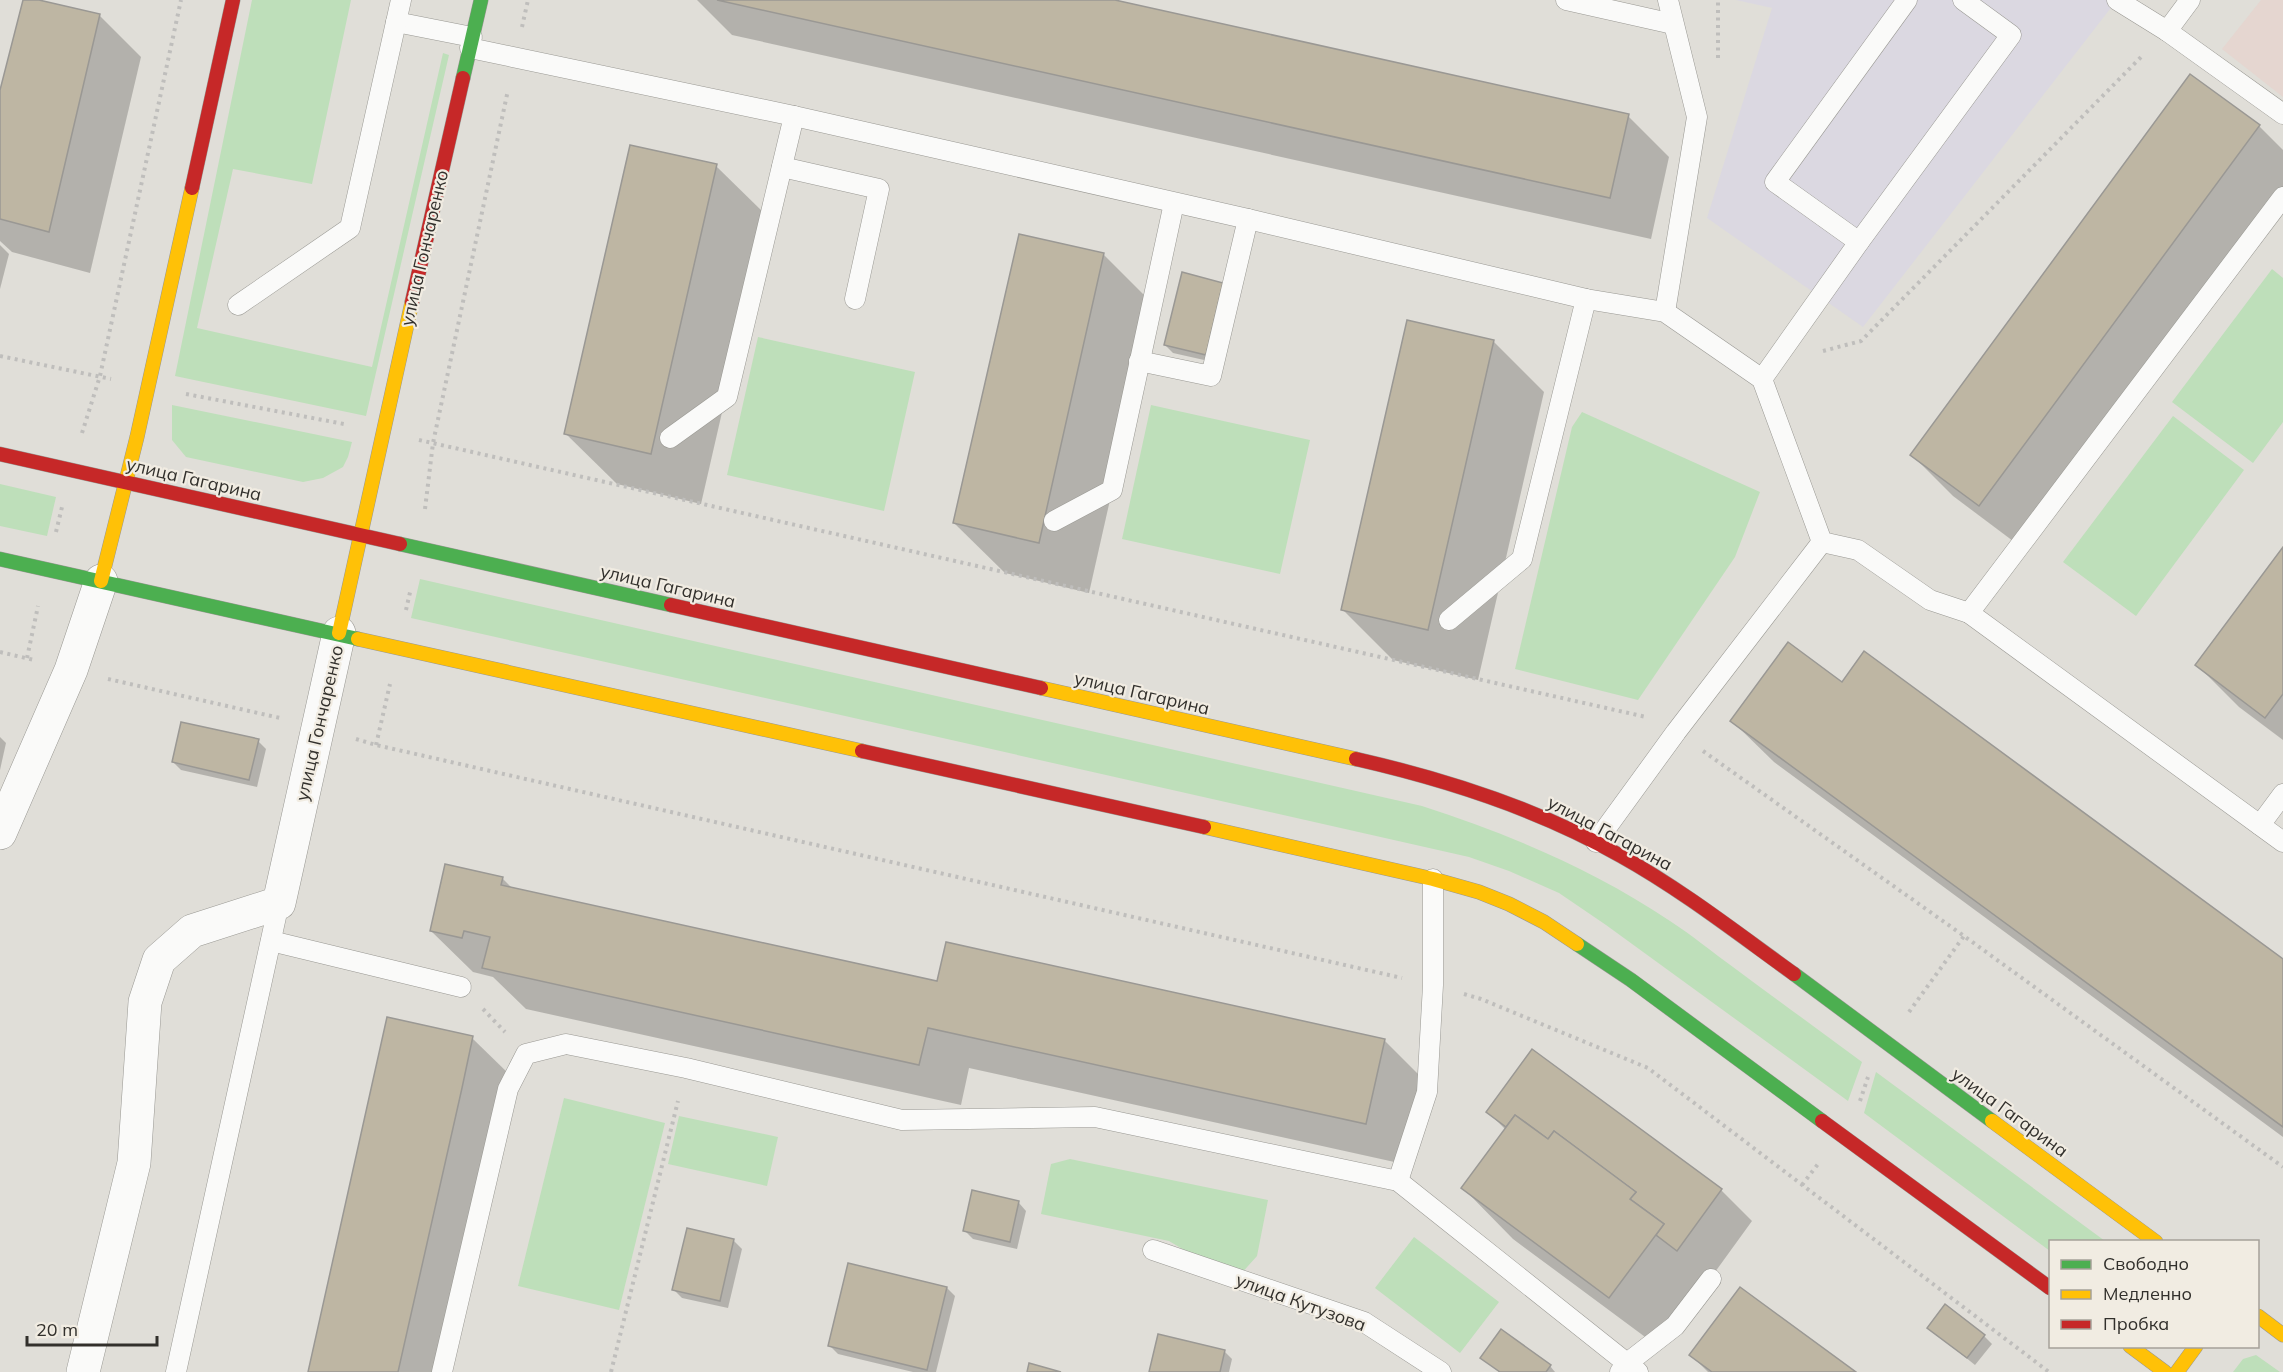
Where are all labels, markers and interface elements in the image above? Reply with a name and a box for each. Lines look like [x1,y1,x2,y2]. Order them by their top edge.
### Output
street label: улица Гончаренко [395,168,453,328]
street label: улица Гагарина [124,452,264,506]
street label: улица Гагарина [598,559,738,613]
street label: улица Гончаренко [290,643,348,803]
street label: улица Гагарина [1072,666,1212,720]
street label: улица Гагарина [1544,790,1676,876]
street label: улица Гагарина [1947,1062,2073,1162]
legend [2049,1240,2259,1348]
text: Свободно [2103,1252,2189,1275]
street label: улица Кутузова [1233,1268,1369,1336]
text: Медленно [2103,1282,2192,1305]
scale bar [27,1309,158,1347]
text: Пробка [2103,1312,2169,1335]
text: 20 m [36,1318,78,1341]

